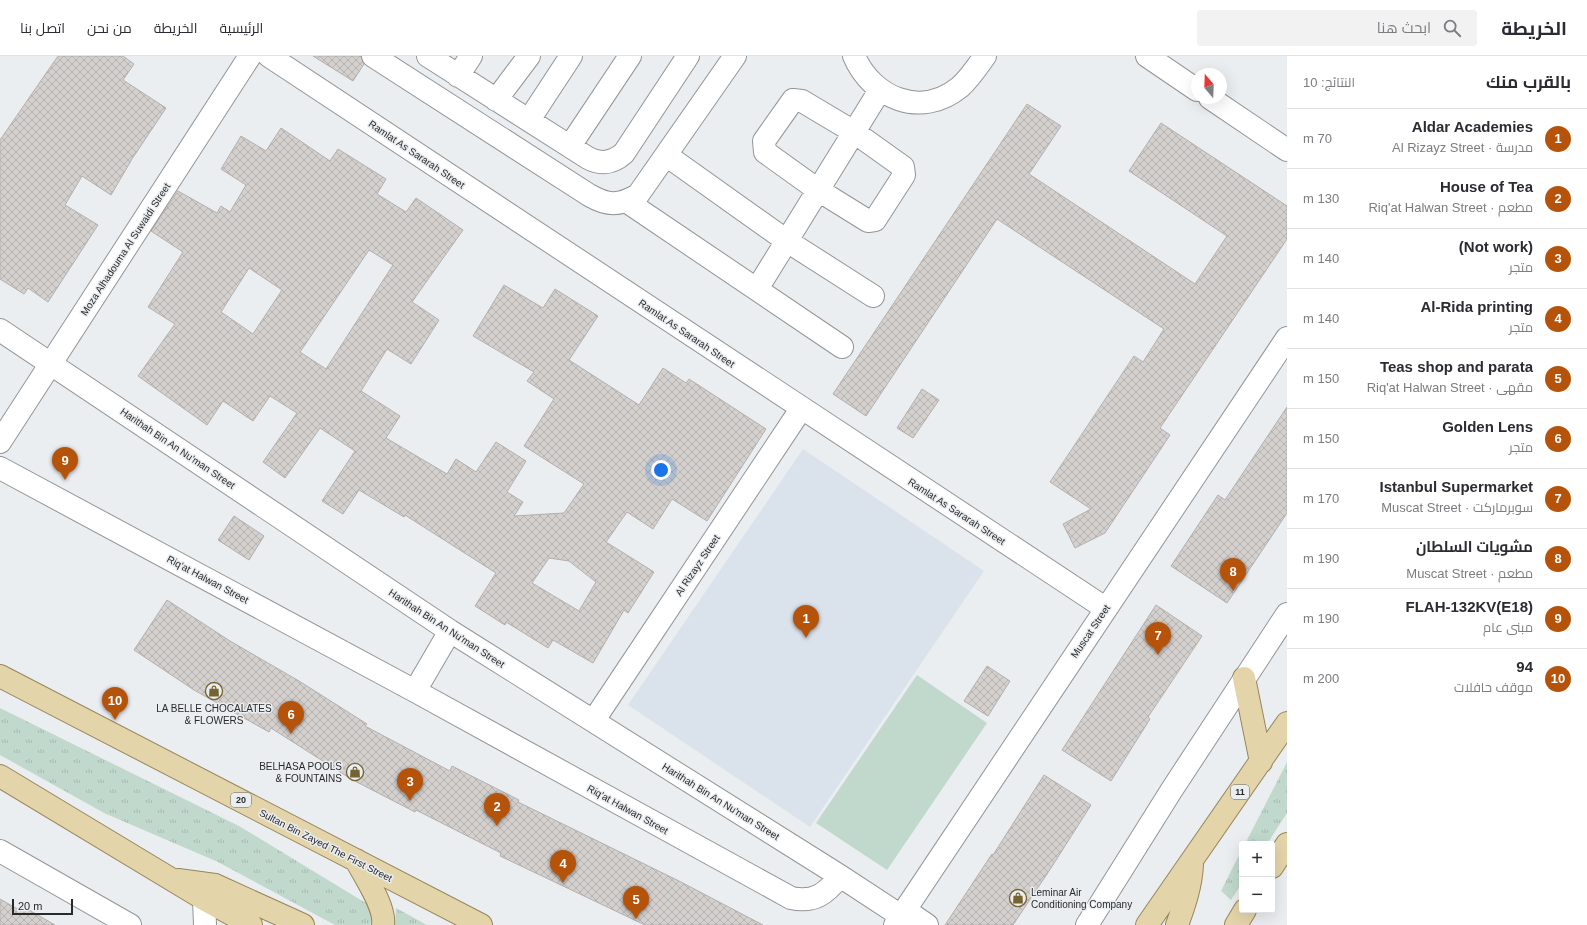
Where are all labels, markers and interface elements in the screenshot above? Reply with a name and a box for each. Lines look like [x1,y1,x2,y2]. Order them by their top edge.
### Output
search box [1197,10,1477,46]
icon: search [1441,17,1463,39]
text: الخريطة [1501,18,1567,39]
text: ابحث هنا [1377,19,1431,36]
text: اتصل بنا [20,20,65,36]
text: من نحن [87,20,132,36]
text: الخريطة [154,20,197,36]
text: الرئيسية [219,20,263,36]
north arrow [1191,68,1227,104]
text: بالقرب منك [1486,73,1571,92]
text: النتائج: 10 [1303,75,1355,90]
street label: Ramlat As Sararah Street [367,118,467,191]
text: Aldar Academies [1412,118,1533,135]
text: 70 m [1303,131,1332,146]
text: 1 [1554,131,1562,146]
text: مدرسة · Al Rizayz Street [1392,140,1533,155]
text: House of Tea [1440,178,1533,195]
street label: Moza Alhadouma Al Suwaidi Street [78,181,173,318]
text: 130 m [1303,191,1339,206]
text: 2 [1554,191,1562,206]
text: مطعم · Riq'at Halwan Street [1368,200,1533,215]
text: (Not work) [1459,238,1533,255]
text: 140 m [1303,251,1339,266]
text: 3 [1554,251,1562,266]
text: متجر [1509,260,1533,275]
street label: Ramlat As Sararah Street [637,297,737,370]
text: Al-Rida printing [1421,298,1533,315]
text: 140 m [1303,311,1339,326]
text: 4 [1554,311,1562,326]
text: متجر [1509,320,1533,335]
text: Teas shop and parata [1380,358,1533,375]
text: 150 m [1303,371,1339,386]
text: 5 [1554,371,1562,386]
text: مقهى · Riq'at Halwan Street [1367,380,1533,395]
street label: Harithah Bin An Nu'man Street [118,406,237,491]
text: Golden Lens [1442,418,1533,435]
text: 150 m [1303,431,1339,446]
text: 6 [1554,431,1562,446]
text: متجر [1509,440,1533,455]
pin: 9 [52,447,78,480]
your location [651,460,671,480]
street label: Ramlat As Sararah Street [906,476,1007,547]
text: Istanbul Supermarket [1380,478,1533,495]
text: 170 m [1303,491,1339,506]
text: 7 [1554,491,1562,506]
text: سوبرماركت · Muscat Street [1381,500,1533,515]
street label: Al Rizayz Street [673,533,722,598]
text: مشويات السلطان [1416,538,1533,555]
text: 190 m [1303,551,1339,566]
text: 8 [1554,551,1562,566]
street label: Riq'at Halwan Street [165,553,251,606]
pin: 8 [1220,558,1246,591]
text: مطعم · Muscat Street [1406,566,1533,581]
street label: Harithah Bin An Nu'man Street [387,587,507,670]
text: FLAH-132KV(E18) [1405,598,1533,615]
street label: Muscat Street [1069,602,1112,660]
pin: 1 [793,605,819,638]
text: 190 m [1303,611,1339,626]
text: 9 [1554,611,1562,626]
text: مبنى عام [1483,620,1533,635]
pin: 7 [1145,622,1171,655]
text: 94 [1516,658,1533,675]
text: 200 m [1303,671,1339,686]
text: 10 [1551,671,1565,686]
text: موقف حافلات [1454,680,1533,695]
shop icon: LA BELLE CHOCALATES & FLOWERS [204,681,224,701]
pin: 10 [102,687,128,720]
pin: 6 [278,701,304,734]
place label: LA BELLE CHOCALATES & FLOWERS [156,703,272,726]
place label: BELHASA POOLS & FOUNTAINS [259,761,342,784]
street label: Harithah Bin An Nu'man Street [660,761,781,842]
shop icon: BELHASA POOLS & FOUNTAINS [345,762,365,782]
pin: 3 [397,768,423,801]
street label: Riq'at Halwan Street [585,783,670,836]
road number: 11 [1231,785,1249,799]
road number: 20 [231,793,251,807]
pin: 2 [484,793,510,826]
street label: Sultan Bin Zayed The First Street [257,807,394,884]
map controls [1239,841,1275,913]
button: + [1239,841,1275,877]
pin: 4 [550,850,576,883]
button: − [1239,877,1275,913]
pin: 5 [623,886,649,919]
place label: Leminar Air Conditioning Company [1031,887,1132,910]
shop icon: Leminar Air Conditioning Company [1008,888,1028,908]
scale bar [12,897,73,916]
text: 20 m [18,900,42,912]

